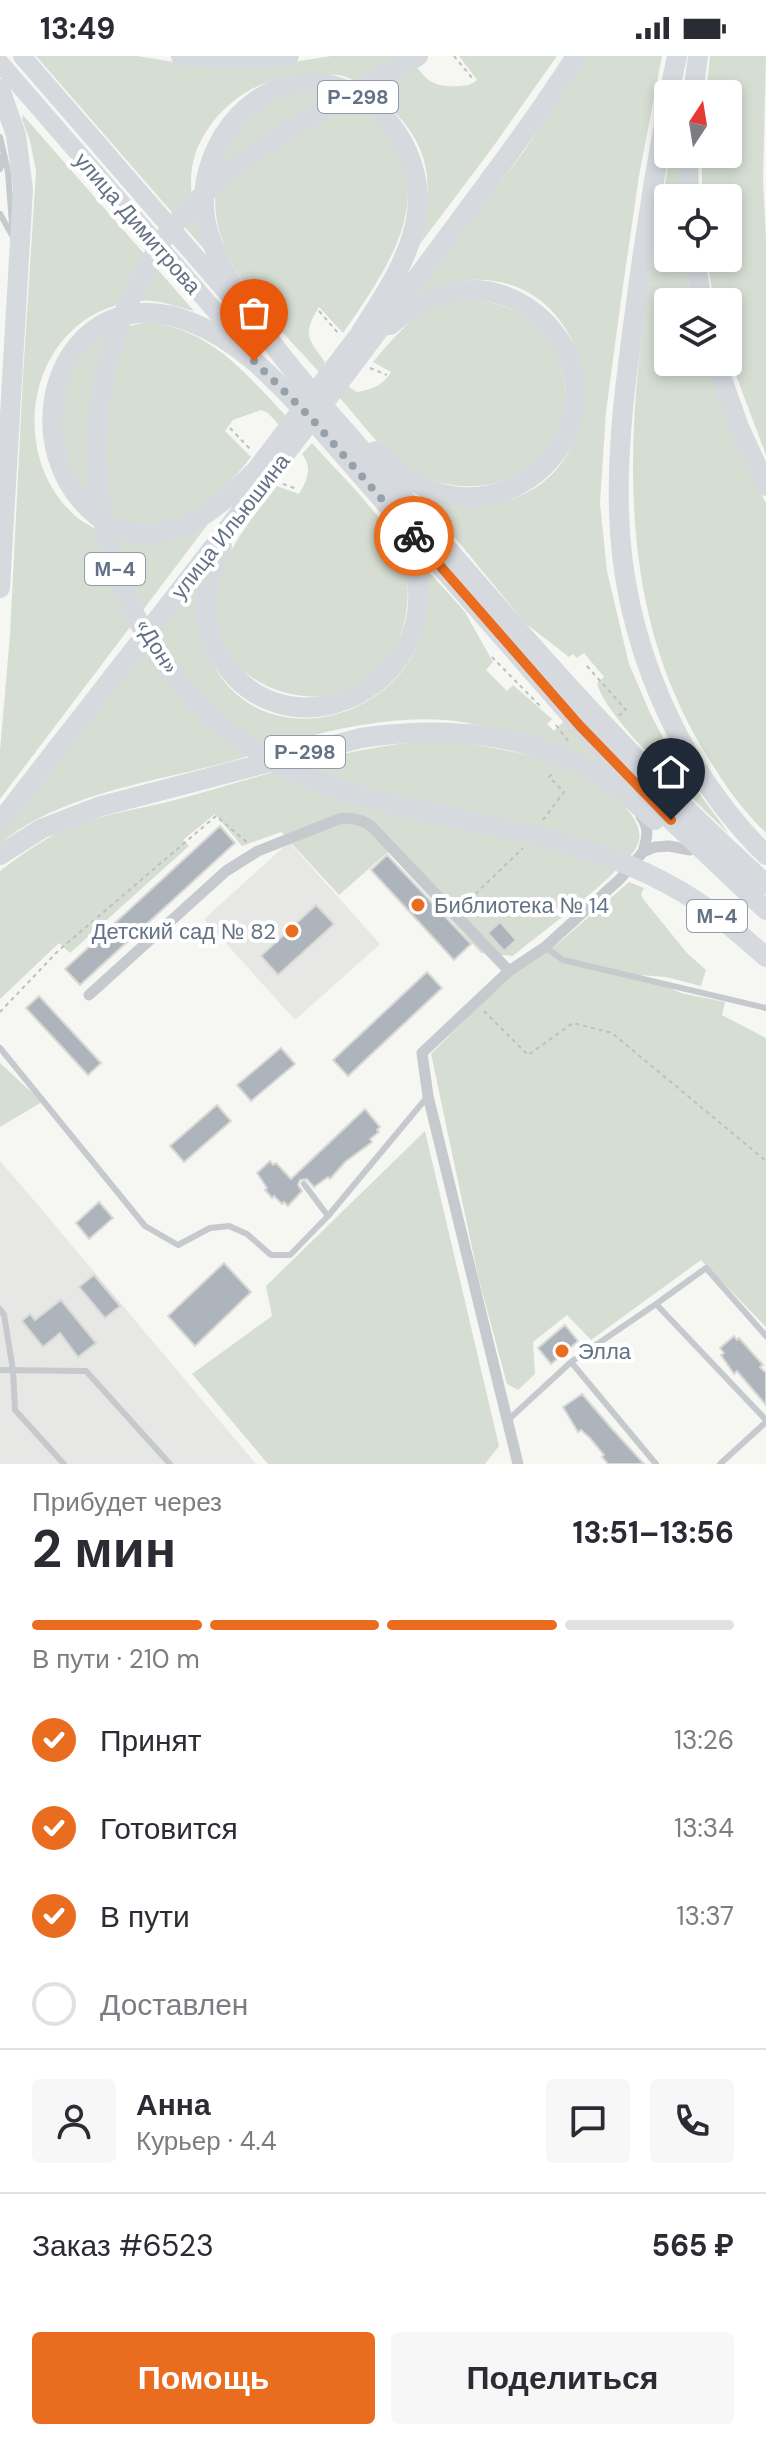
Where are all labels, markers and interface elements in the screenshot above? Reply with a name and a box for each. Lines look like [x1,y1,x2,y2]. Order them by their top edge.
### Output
text: 13:49 [40,9,115,48]
north arrow [654,80,742,168]
map controls [654,80,742,376]
road number: Р-298 [318,81,398,113]
street label: улица Димитрова [68,146,208,301]
button: locate [654,184,742,272]
pin [220,279,288,361]
button: layers [654,288,742,376]
icon: bag [232,291,276,335]
street label: улица Ильюшина [164,447,297,605]
courier [374,496,454,576]
icon: bike [392,514,436,558]
road number: М-4 [85,553,145,585]
street label: «Дон» [129,613,185,679]
road number: Р-298 [265,736,345,768]
pin [637,738,705,820]
icon: home [649,750,693,794]
place label: Библиотека № 14 [434,891,609,920]
marker: Библиотека № 14 [409,896,427,914]
road number: М-4 [687,900,747,932]
place label: Детский сад № 82 [92,917,276,946]
marker: Детский сад № 82 [283,922,301,940]
place label: Элла [578,1337,632,1366]
marker: Элла [553,1342,571,1360]
text: Прибудет через [32,1485,222,1519]
text: 13:51–13:56 [573,1513,734,1552]
text: 2 мин [32,1515,176,1583]
text: В пути · 210 m [32,1642,200,1676]
icon: check [32,1718,76,1762]
text: Принят [100,1721,202,1760]
text: 13:26 [674,1723,734,1757]
icon: check [32,1806,76,1850]
text: Готовится [100,1809,238,1848]
text: 13:34 [674,1811,734,1845]
icon: check [32,1894,76,1938]
text: В пути [100,1897,190,1936]
text: 13:37 [676,1899,734,1933]
text: Доставлен [100,1985,248,2024]
button: person [32,2079,116,2163]
button: chat [546,2079,630,2163]
button: phone [650,2079,734,2163]
text: Анна [136,2085,211,2124]
text: Курьер · 4.4 [136,2124,276,2158]
text: Заказ #6523 [32,2226,214,2265]
text: 565 ₽ [652,2226,734,2265]
button: Помощь [32,2332,375,2424]
button: Поделиться [391,2332,734,2424]

